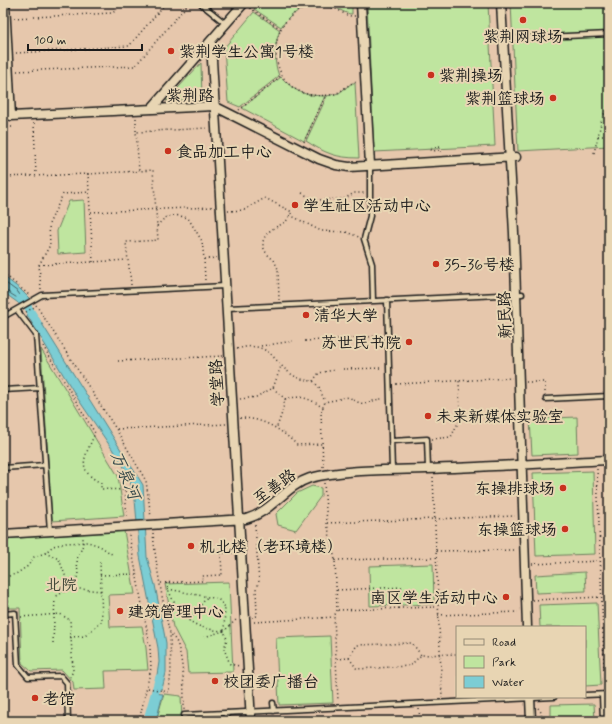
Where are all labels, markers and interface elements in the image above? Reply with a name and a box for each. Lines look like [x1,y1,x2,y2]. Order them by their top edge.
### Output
marker: 紫荆网球场 [518,15,528,25]
scale bar [28,26,142,52]
place label: 紫荆网球场 [483,27,563,48]
text: 100 m [34,33,66,49]
place label: 紫荆学生公寓1号楼 [179,42,314,63]
marker: 紫荆学生公寓1号楼 [166,46,176,56]
place label: 紫荆操场 [439,66,503,87]
marker: 紫荆操场 [426,70,436,80]
street label: 紫荆路 [166,86,214,107]
place label: 紫荆篮球场 [465,89,545,110]
marker: 紫荆篮球场 [548,93,558,103]
place label: 食品加工中心 [176,142,272,163]
marker: 食品加工中心 [163,146,173,156]
place label: 学生社区活动中心 [303,196,431,217]
marker: 学生社区活动中心 [290,200,300,210]
place label: 35-36号楼 [444,255,515,276]
marker: 35-36号楼 [431,259,441,269]
street label: 新民路 [494,291,517,339]
place label: 清华大学 [314,306,378,327]
marker: 清华大学 [301,310,311,320]
place label: 苏世民书院 [321,333,401,354]
marker: 苏世民书院 [404,337,414,347]
street label: 学堂路 [206,358,229,407]
place label: 未来新媒体实验室 [436,407,564,428]
marker: 未来新媒体实验室 [423,411,433,421]
water label: 万泉河 [105,448,146,506]
street label: 至善路 [249,465,301,510]
place label: 东操排球场 [475,479,555,500]
marker: 东操排球场 [558,483,568,493]
place label: 东操篮球场 [477,520,557,541]
marker: 东操篮球场 [560,524,570,534]
place label: 机北楼（老环境楼） [199,537,343,558]
marker: 机北楼（老环境楼） [186,541,196,551]
park label: 北院 [45,575,77,596]
place label: 南区学生活动中心 [370,588,498,609]
marker: 南区学生活动中心 [501,592,511,602]
place label: 建筑管理中心 [128,602,224,623]
marker: 建筑管理中心 [115,606,125,616]
legend [456,626,586,698]
text: Road [492,635,516,651]
text: Park [492,655,516,671]
place label: 校团委广播台 [223,672,319,693]
text: Water [492,675,524,691]
marker: 校团委广播台 [210,676,220,686]
place label: 老馆 [43,689,75,710]
marker: 老馆 [30,693,40,703]

